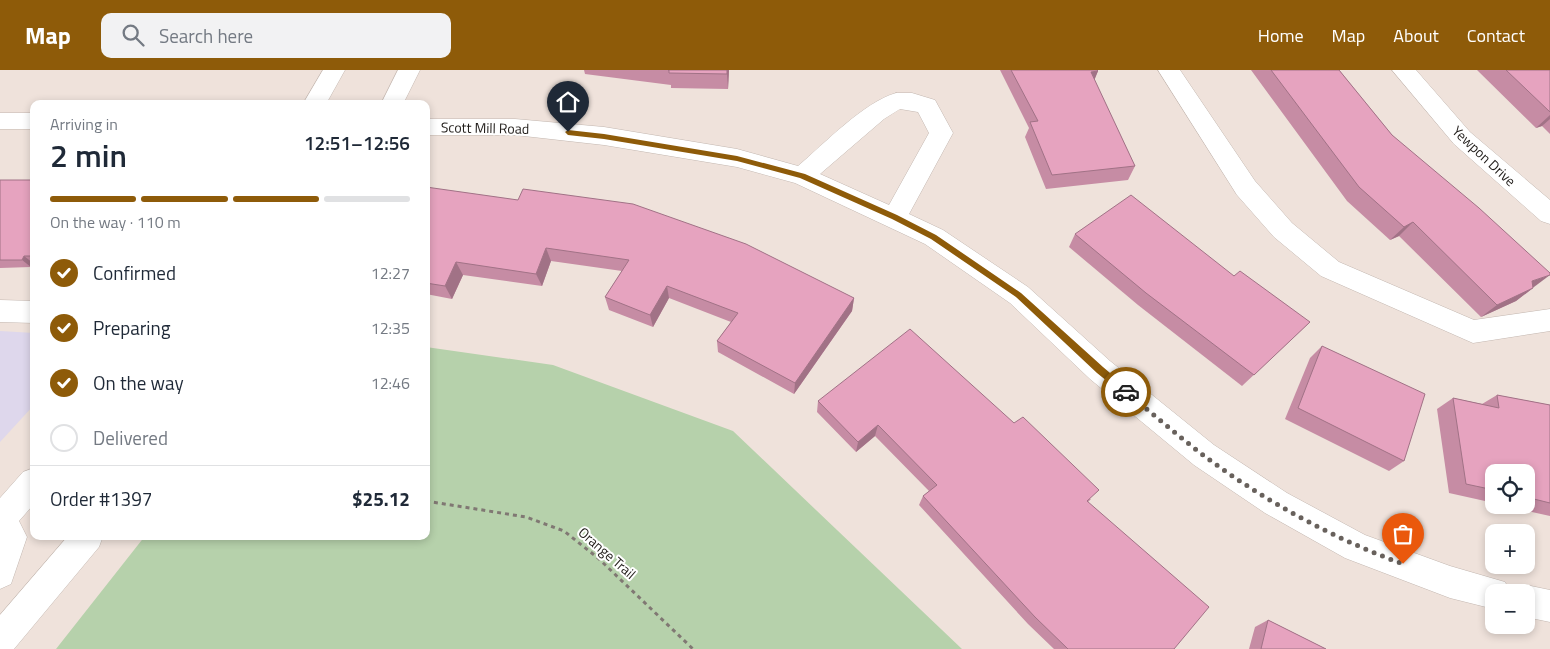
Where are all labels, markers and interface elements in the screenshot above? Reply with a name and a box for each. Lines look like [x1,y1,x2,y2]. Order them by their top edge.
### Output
search box [101,13,451,58]
text: Map [25,17,71,53]
icon: search [119,21,147,49]
text: Search here [159,21,253,50]
text: Home [1258,22,1304,49]
text: Map [1332,22,1365,49]
text: About [1393,22,1439,49]
text: Contact [1467,22,1525,49]
pin [547,81,589,132]
icon: home [554,88,582,116]
text: Arriving in [50,112,118,136]
street label: Scott Mill Road [441,116,529,139]
street label: Yewpon Drive [1448,121,1521,191]
text: 12:51–12:56 [304,128,410,157]
text: 2 min [50,131,127,179]
text: On the way · 110 m [50,210,181,234]
text: Confirmed [93,258,176,287]
icon: check [50,259,78,287]
text: 12:27 [371,261,410,285]
text: Preparing [93,313,170,342]
icon: check [50,314,78,342]
text: 12:35 [371,316,410,340]
courier [1101,367,1151,417]
text: On the way [93,368,184,397]
icon: check [50,369,78,397]
text: 12:46 [371,371,410,395]
icon: car [1112,378,1140,406]
text: Delivered [93,423,168,452]
map controls [1485,464,1535,634]
button: locate [1485,464,1535,514]
text: Order #1397 [50,484,152,513]
text: $25.12 [352,484,410,513]
pin [1382,513,1424,564]
icon: bag [1389,520,1417,548]
street label: Orange Trail [574,522,641,584]
button: + [1485,524,1535,574]
button: − [1485,584,1535,634]

